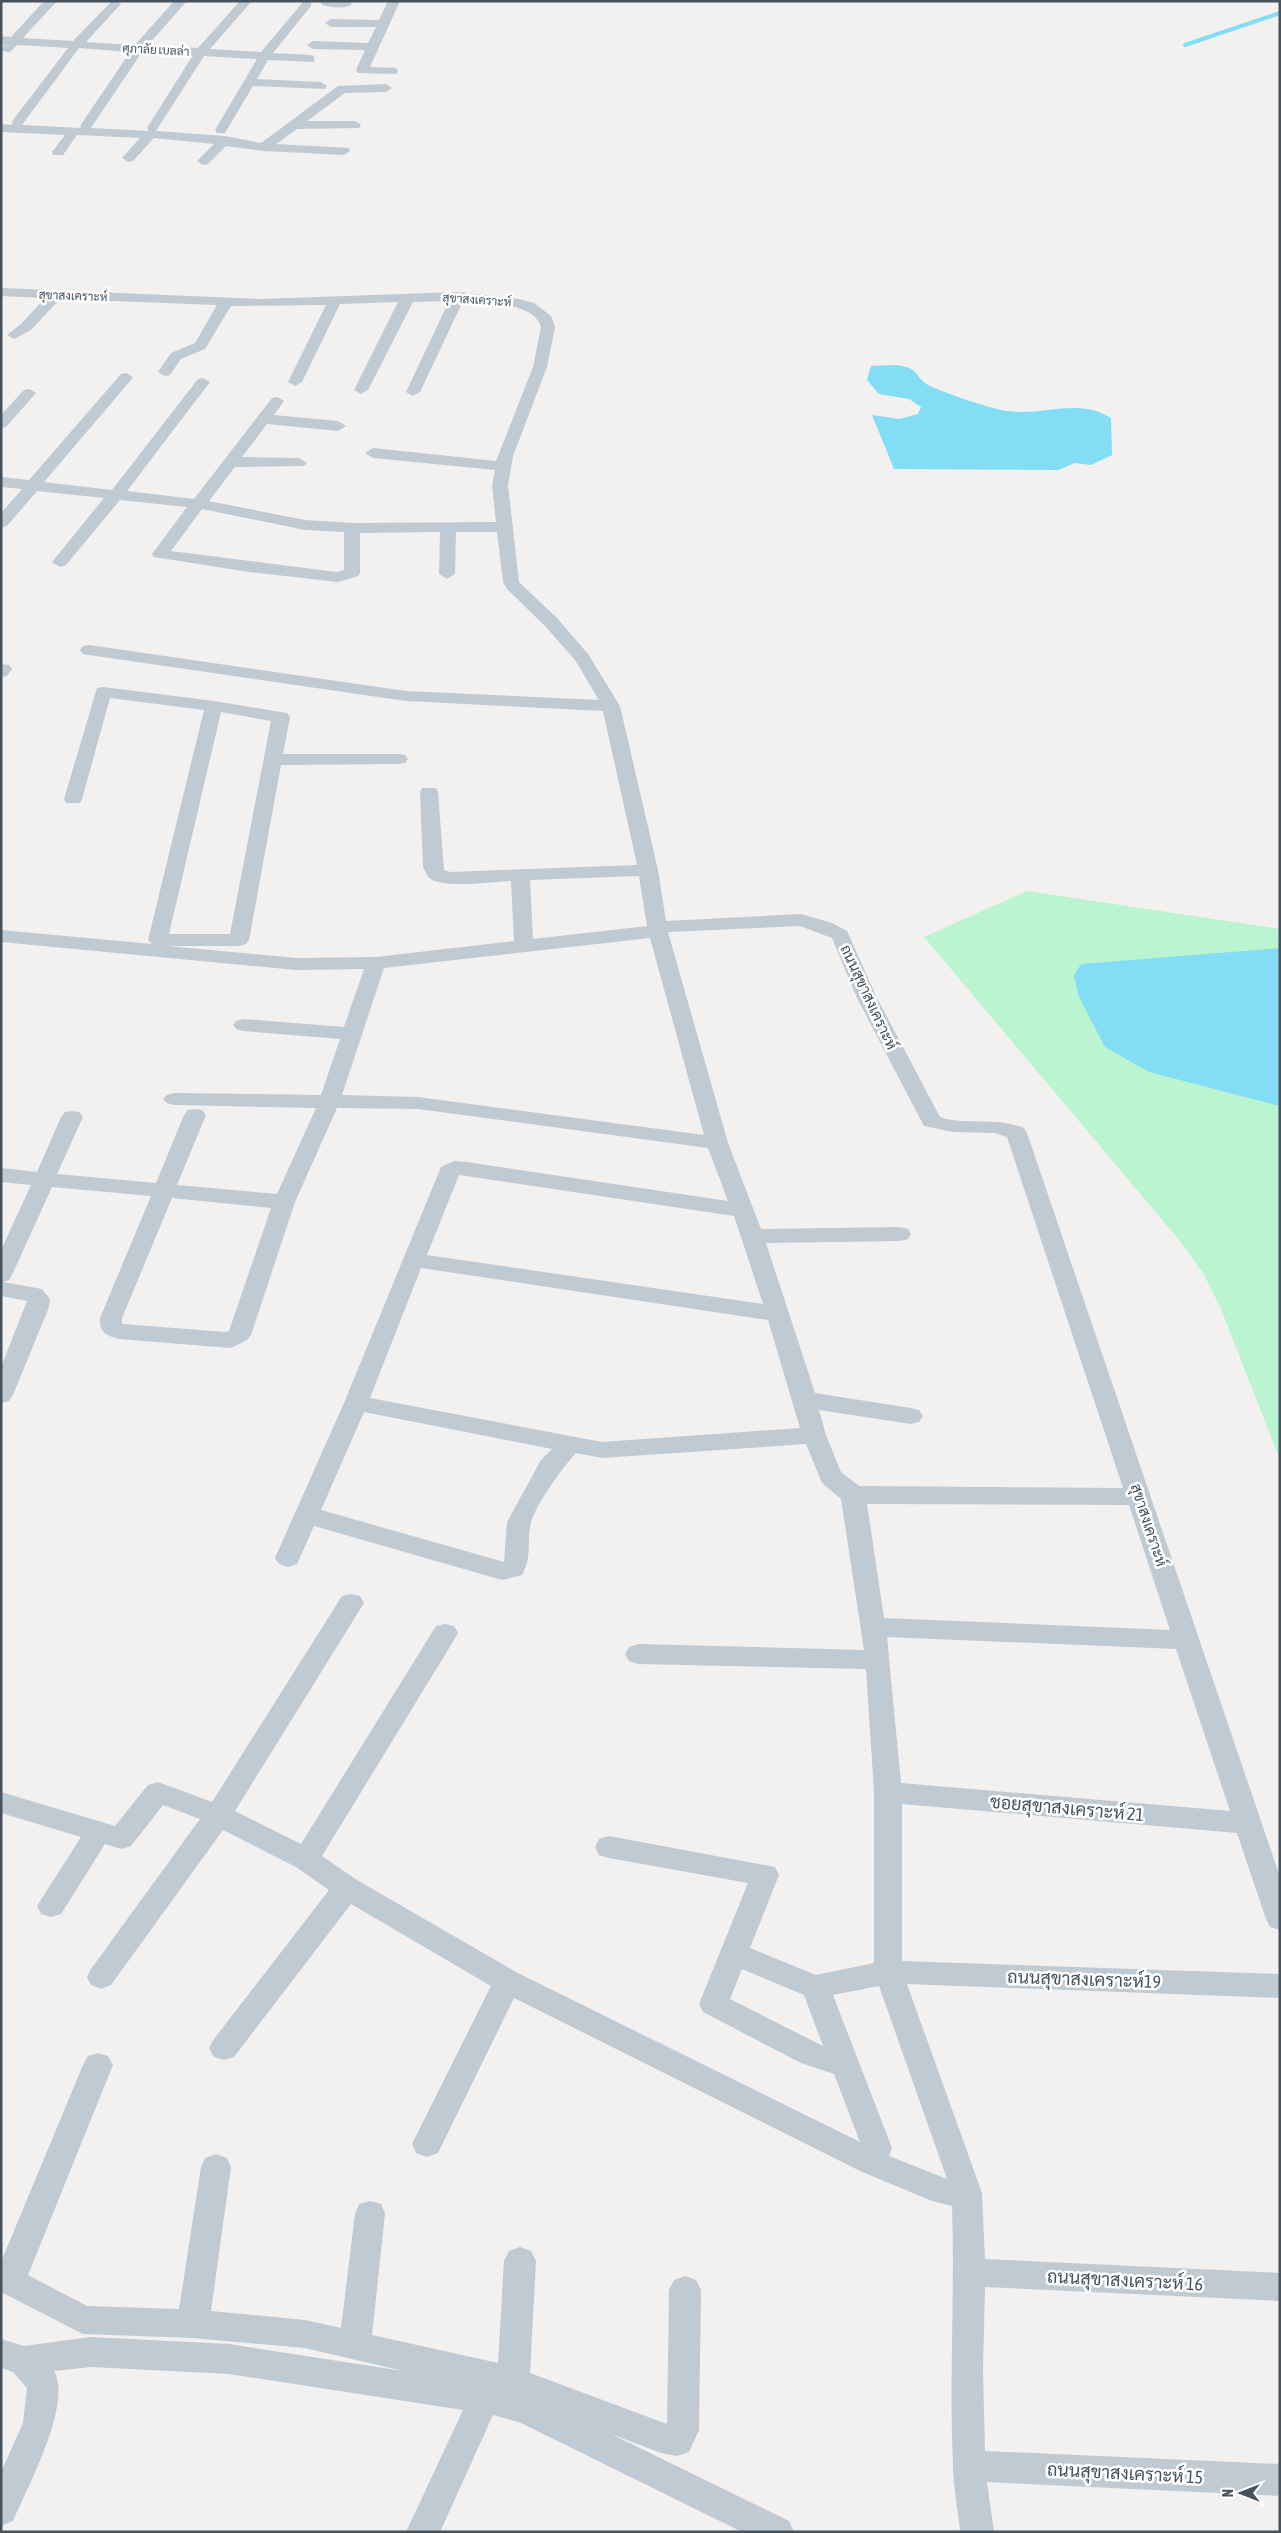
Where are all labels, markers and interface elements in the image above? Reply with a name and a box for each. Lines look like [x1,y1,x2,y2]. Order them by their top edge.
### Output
street label: ศุภาลัย เบลล่า [122,41,190,61]
street label: สุขาสงเคราะห์ [38,287,108,306]
street label: สุขาสงเคราะห์ [442,290,512,311]
street label: ถนนสุขาสงเคราะห์ [834,941,902,1054]
street label: สุขาสงเคราะห์ [1125,1481,1171,1570]
street label: ชอยสุขาสงเคราะห์ 21 [989,1789,1145,1827]
street label: ถนนสุขาสงเคราะห์19 [1007,1964,1161,1994]
street label: ถนนสุขาสงเคราะห์ 16 [1046,2263,1204,2297]
street label: ถนนสุขาสงเคราะห์ 15 [1046,2456,1204,2490]
north arrow [1216,2468,1266,2518]
text: N [1220,2489,1236,2497]

